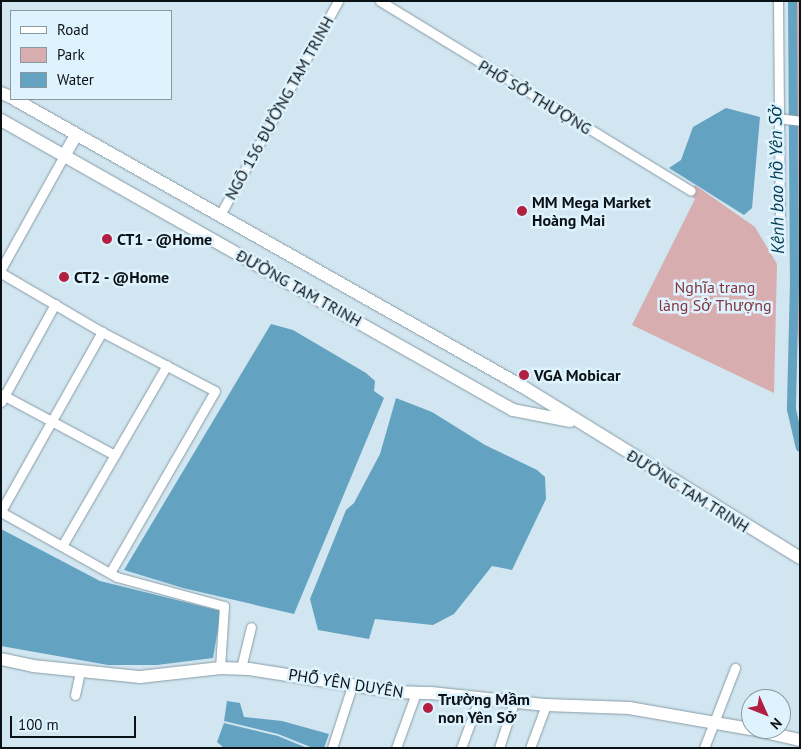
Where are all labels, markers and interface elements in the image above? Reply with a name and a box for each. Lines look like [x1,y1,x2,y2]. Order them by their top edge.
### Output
legend [10,10,172,100]
street label: NGÕ 156 ĐƯỜNG TAM TRINH [220,13,338,203]
text: Road [57,20,89,39]
text: Park [57,45,85,64]
street label: PHỐ SỞ THƯỢNG [475,56,595,138]
text: Water [57,70,94,89]
water label: Kênh bao hồ Yên Sở [765,105,789,255]
place label: MM Mega Market Hoàng Mai [532,192,651,230]
marker: MM Mega Market Hoàng Mai [516,205,528,217]
place label: CT1 - @Home [117,229,214,249]
marker: CT1 - @Home [101,233,113,245]
street label: ĐƯỜNG TAM TRINH [233,245,365,331]
place label: CT2 - @Home [74,267,171,287]
marker: CT2 - @Home [58,271,70,283]
park label: Nghĩa trang làng Sở Thượng [658,277,772,315]
place label: VGA Mobicar [534,365,621,385]
marker: VGA Mobicar [518,369,530,381]
street label: ĐƯỜNG TAM TRINH [623,445,753,537]
street label: PHỐ YÊN DUYÊN [287,664,405,702]
place label: Trường Mầm non Yên Sở [438,689,530,727]
north arrow [741,689,791,739]
marker: Trường Mầm non Yên Sở [422,702,434,714]
scale bar [12,706,139,738]
text: N [766,714,786,733]
text: 100 m [18,715,59,734]

